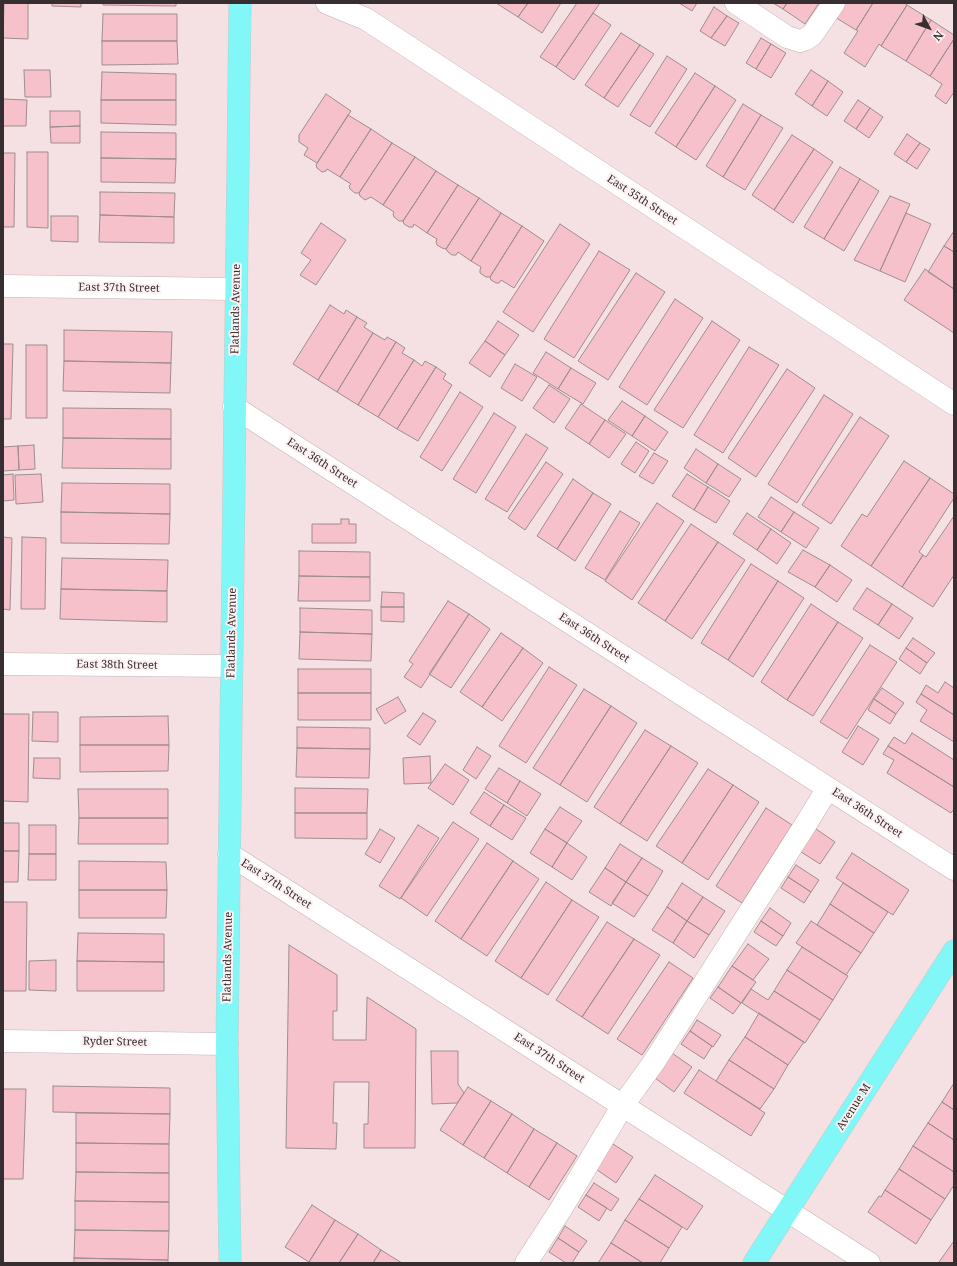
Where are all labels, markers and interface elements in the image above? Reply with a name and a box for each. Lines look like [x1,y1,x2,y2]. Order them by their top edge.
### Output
north arrow [909,8,949,48]
text: N [930,28,947,44]
street label: East 35th Street [604,172,680,228]
street label: Flatlands Avenue [229,264,243,354]
street label: East 37th Street [78,281,160,295]
street label: East 36th Street [284,435,360,491]
street label: Flatlands Avenue [225,588,239,678]
street label: East 36th Street [556,610,632,666]
street label: East 38th Street [76,658,158,672]
street label: East 36th Street [829,785,905,841]
street label: East 37th Street [238,856,314,912]
street label: Flatlands Avenue [221,912,235,1002]
street label: East 37th Street [511,1030,587,1086]
street label: Ryder Street [83,1035,147,1049]
street label: Avenue M [834,1081,874,1133]

